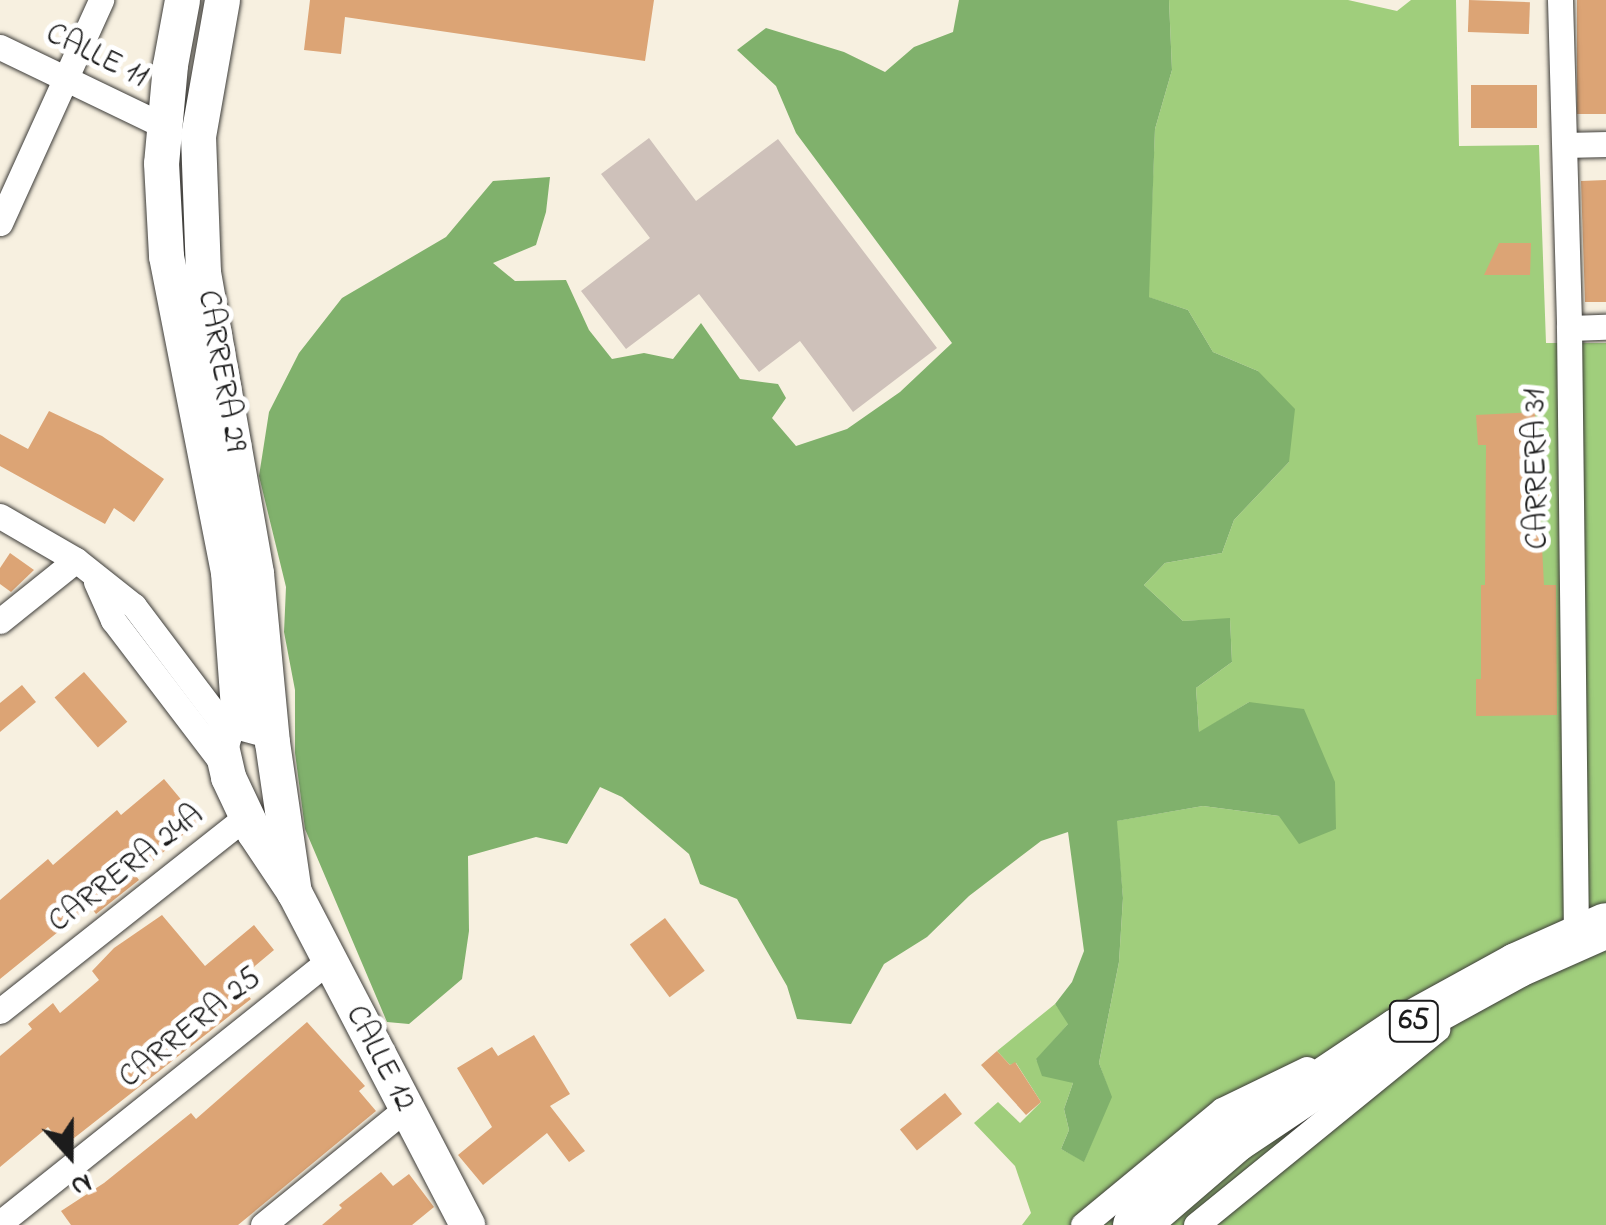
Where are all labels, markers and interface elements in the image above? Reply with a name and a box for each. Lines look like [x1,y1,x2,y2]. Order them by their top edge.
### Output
street label: CALLE 11 [39,16,153,98]
street label: CARRERA 29 [187,287,253,455]
street label: CARRERA 31 [1517,388,1559,550]
street label: CARRERA 24A [42,798,212,942]
street label: CARRERA 25 [112,960,270,1098]
road number: 65 [1386,996,1442,1046]
street label: CALLE 12 [335,999,423,1119]
north arrow [20,1105,120,1205]
text: N [65,1161,97,1206]

